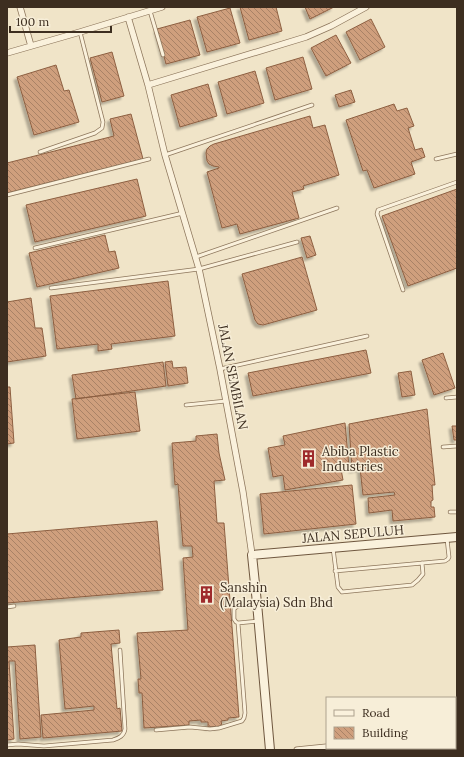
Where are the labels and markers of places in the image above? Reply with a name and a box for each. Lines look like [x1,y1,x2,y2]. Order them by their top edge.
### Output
place label: Abiba Plastic Industries [321,443,399,475]
building icon: Abiba Plastic Industries [299,448,319,468]
place label: Sanshin (Malaysia) Sdn Bhd [220,579,333,611]
building icon: Sanshin (Malaysia) Sdn Bhd [197,584,217,604]

